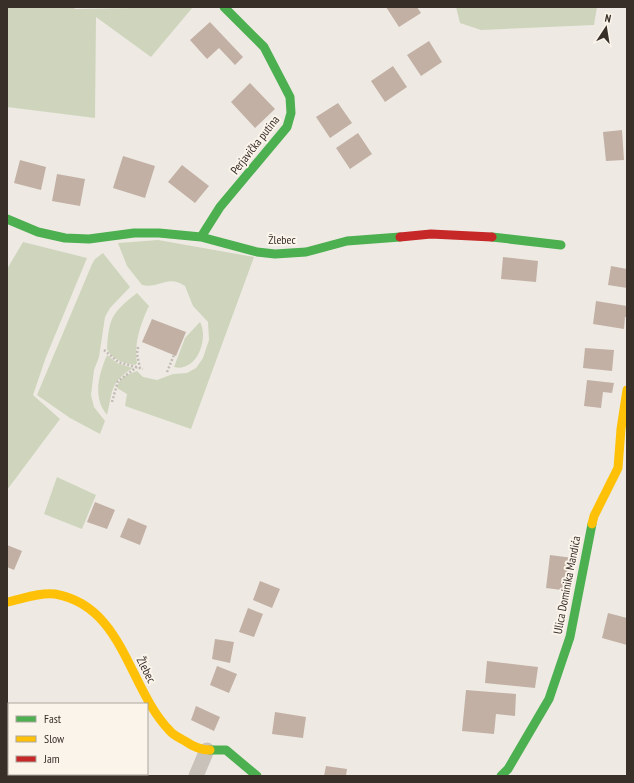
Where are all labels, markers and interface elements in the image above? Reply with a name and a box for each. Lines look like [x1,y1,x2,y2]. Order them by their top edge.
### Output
north arrow [586,8,626,48]
text: N [604,11,612,26]
street label: Perjavička putina [227,112,282,177]
street label: Žlebec [268,232,296,247]
street label: Ulica Dominika Mandića [550,534,583,635]
street label: Žlebec [134,654,160,686]
legend [8,703,148,775]
text: Fast [44,711,62,726]
text: Slow [44,731,65,746]
text: Jam [43,751,60,766]

